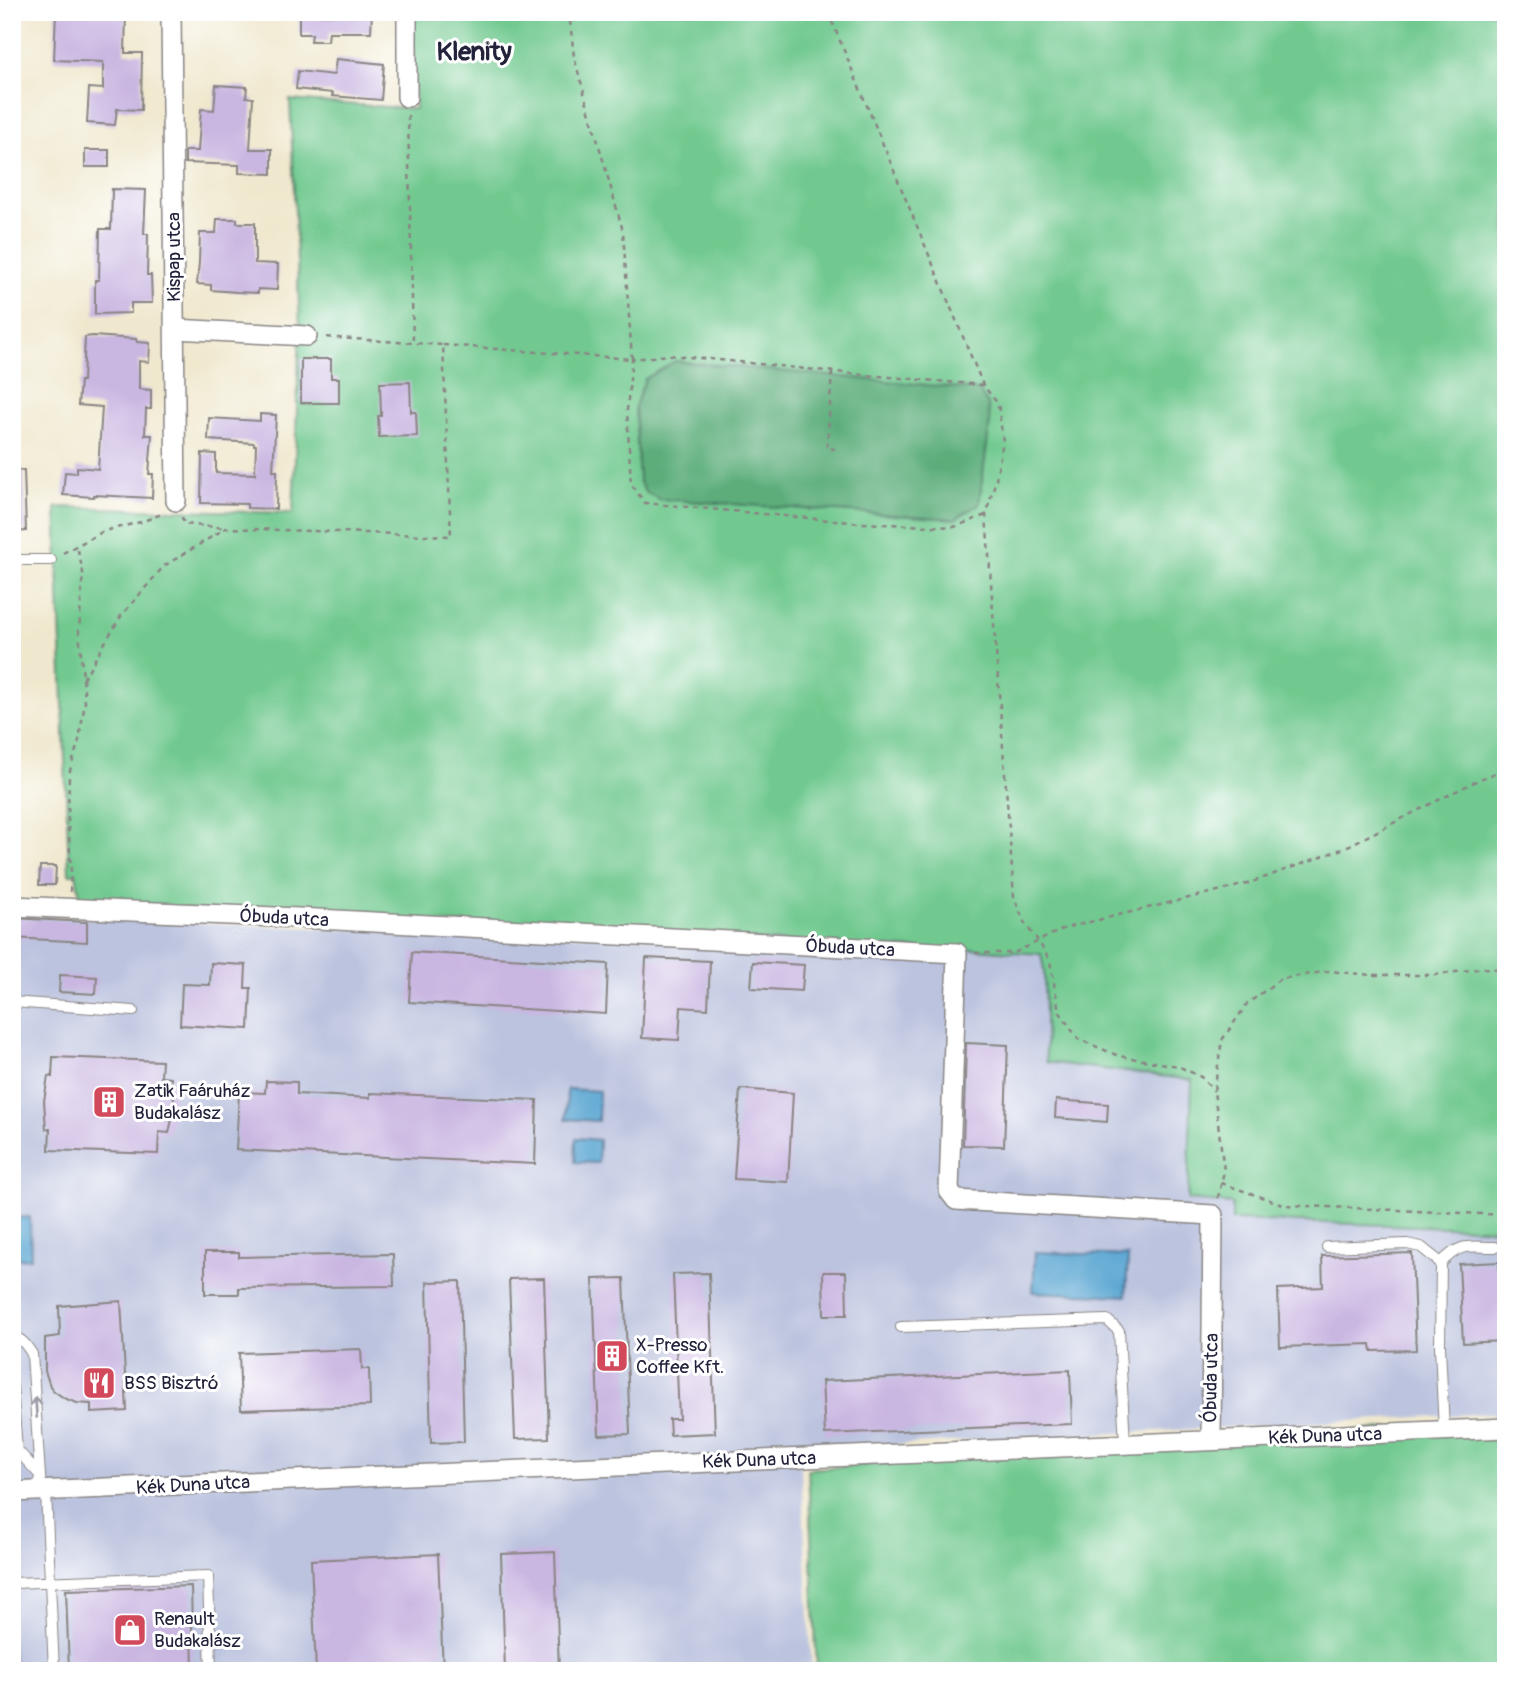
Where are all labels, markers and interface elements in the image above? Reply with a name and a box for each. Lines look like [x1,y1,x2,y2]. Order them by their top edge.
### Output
district label: Klenity [436,36,512,68]
street label: Kispap utca [162,212,186,302]
street label: Óbuda utca [239,904,330,932]
street label: Óbuda utca [805,934,896,962]
place label: Zatik Faáruház Budakalász [134,1079,250,1125]
building icon: Zatik Faáruház Budakalász [90,1083,128,1121]
place label: X-Presso Coffee Kft. [636,1333,724,1379]
street label: Óbuda utca [1198,1333,1224,1423]
building icon: X-Presso Coffee Kft. [593,1337,631,1375]
restaurant icon: BSS Bisztró [80,1364,118,1402]
place label: BSS Bisztró [124,1371,218,1395]
one-way arrow [29,1396,42,1419]
street label: Kék Duna utca [1268,1422,1383,1450]
street label: Kék Duna utca [702,1446,817,1474]
street label: Kék Duna utca [135,1470,251,1500]
place label: Renault Budakalász [154,1607,241,1653]
shop icon: Renault Budakalász [111,1611,149,1649]

